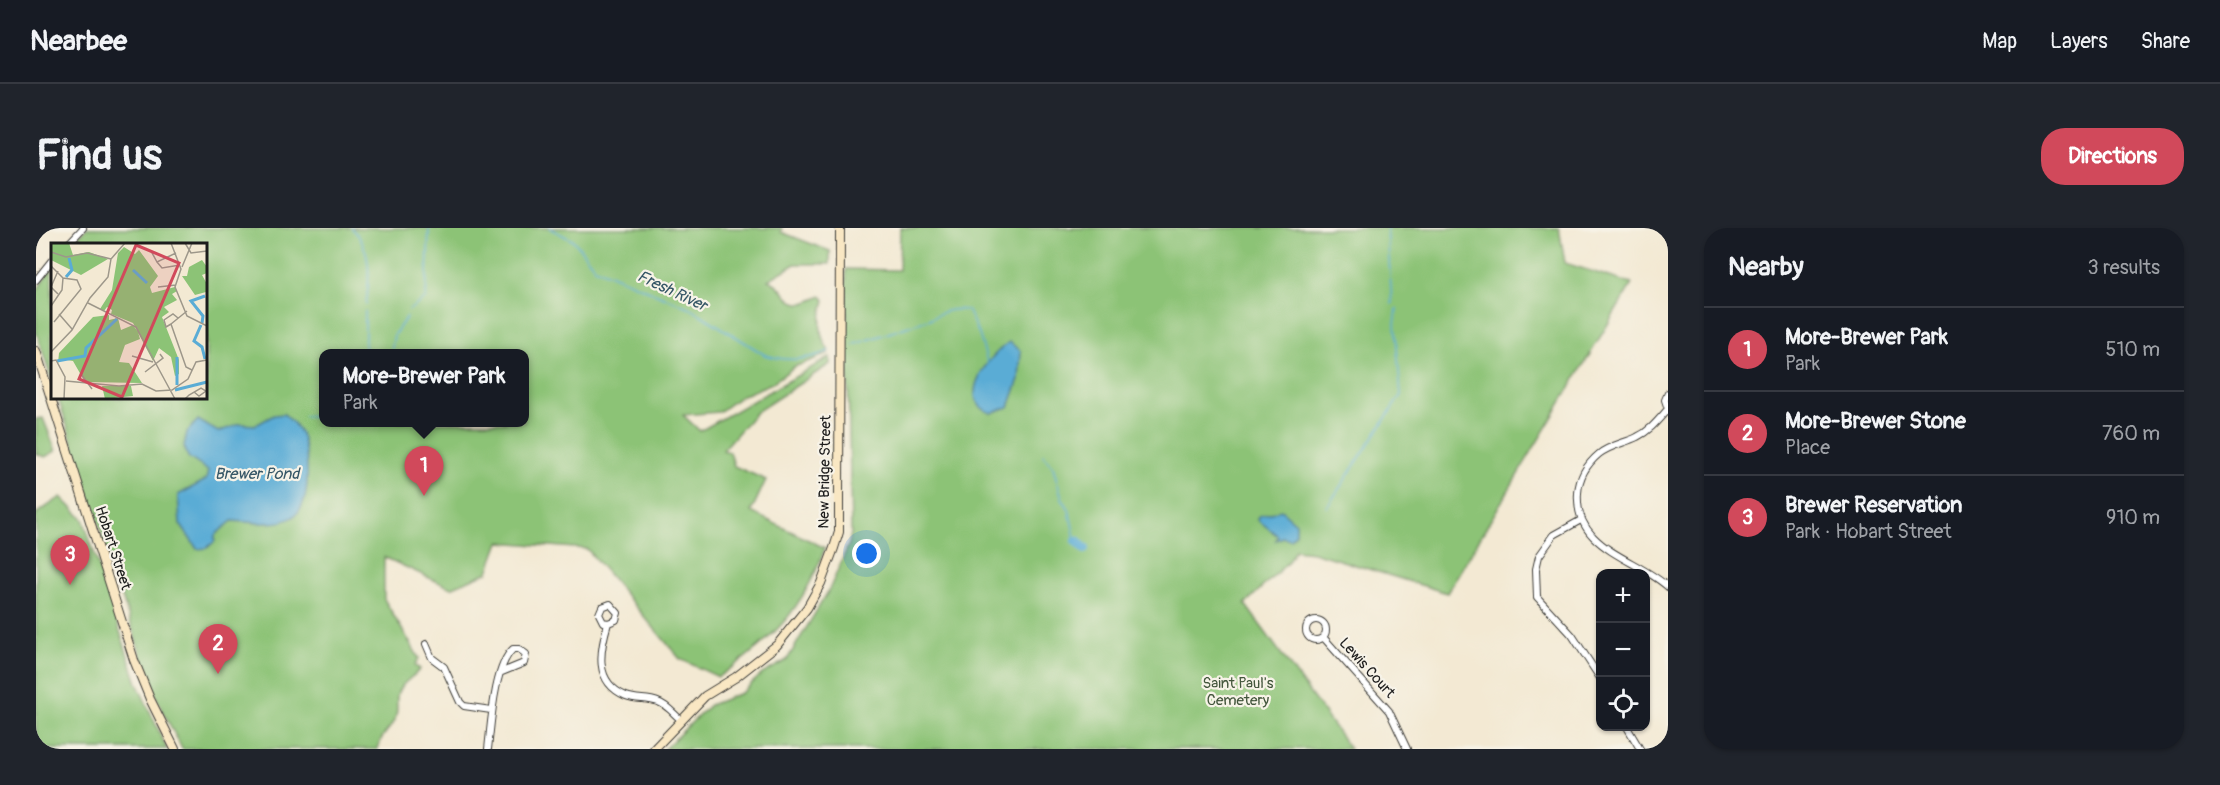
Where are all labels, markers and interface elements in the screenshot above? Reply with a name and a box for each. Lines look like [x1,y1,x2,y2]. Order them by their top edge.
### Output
text: Nearbee [30,24,127,59]
text: Map [1982,28,2017,55]
text: Layers [2050,28,2108,55]
text: Share [2141,28,2190,55]
button: Directions [2041,128,2184,185]
text: Find us [36,130,162,182]
inset map [51,243,207,399]
text: Nearby [1728,251,1804,283]
text: 3 results [2088,255,2160,280]
water label: Fresh River [634,266,712,317]
text: More-Brewer Park [1785,323,1948,351]
text: 1 [1744,337,1751,362]
text: 510 m [2106,337,2160,362]
popup [319,349,529,427]
text: Park [1785,351,1820,376]
text: More-Brewer Park [343,362,505,390]
text: Park [343,390,378,415]
text: More-Brewer Stone [1785,407,1966,435]
street label: New Bridge Street [815,414,836,529]
text: 2 [1742,421,1753,446]
text: 760 m [2102,421,2160,446]
text: Place [1785,435,1830,460]
pin: 1 [404,446,444,496]
water label: Brewer Pond [215,464,301,484]
text: Brewer Reservation [1785,491,1962,519]
street label: Hobart Street [90,504,136,593]
text: 3 [1742,505,1753,530]
text: 910 m [2106,505,2160,530]
text: Park · Hobart Street [1785,519,1951,544]
pin: 3 [51,536,90,585]
your location [852,539,881,568]
map controls [1596,569,1650,731]
button: + [1596,569,1650,623]
button: − [1596,623,1650,677]
pin: 2 [198,624,237,674]
street label: Lewis Court [1335,634,1400,703]
park label: Saint Paul's Cemetery [1202,674,1274,710]
button: locate [1596,677,1650,731]

